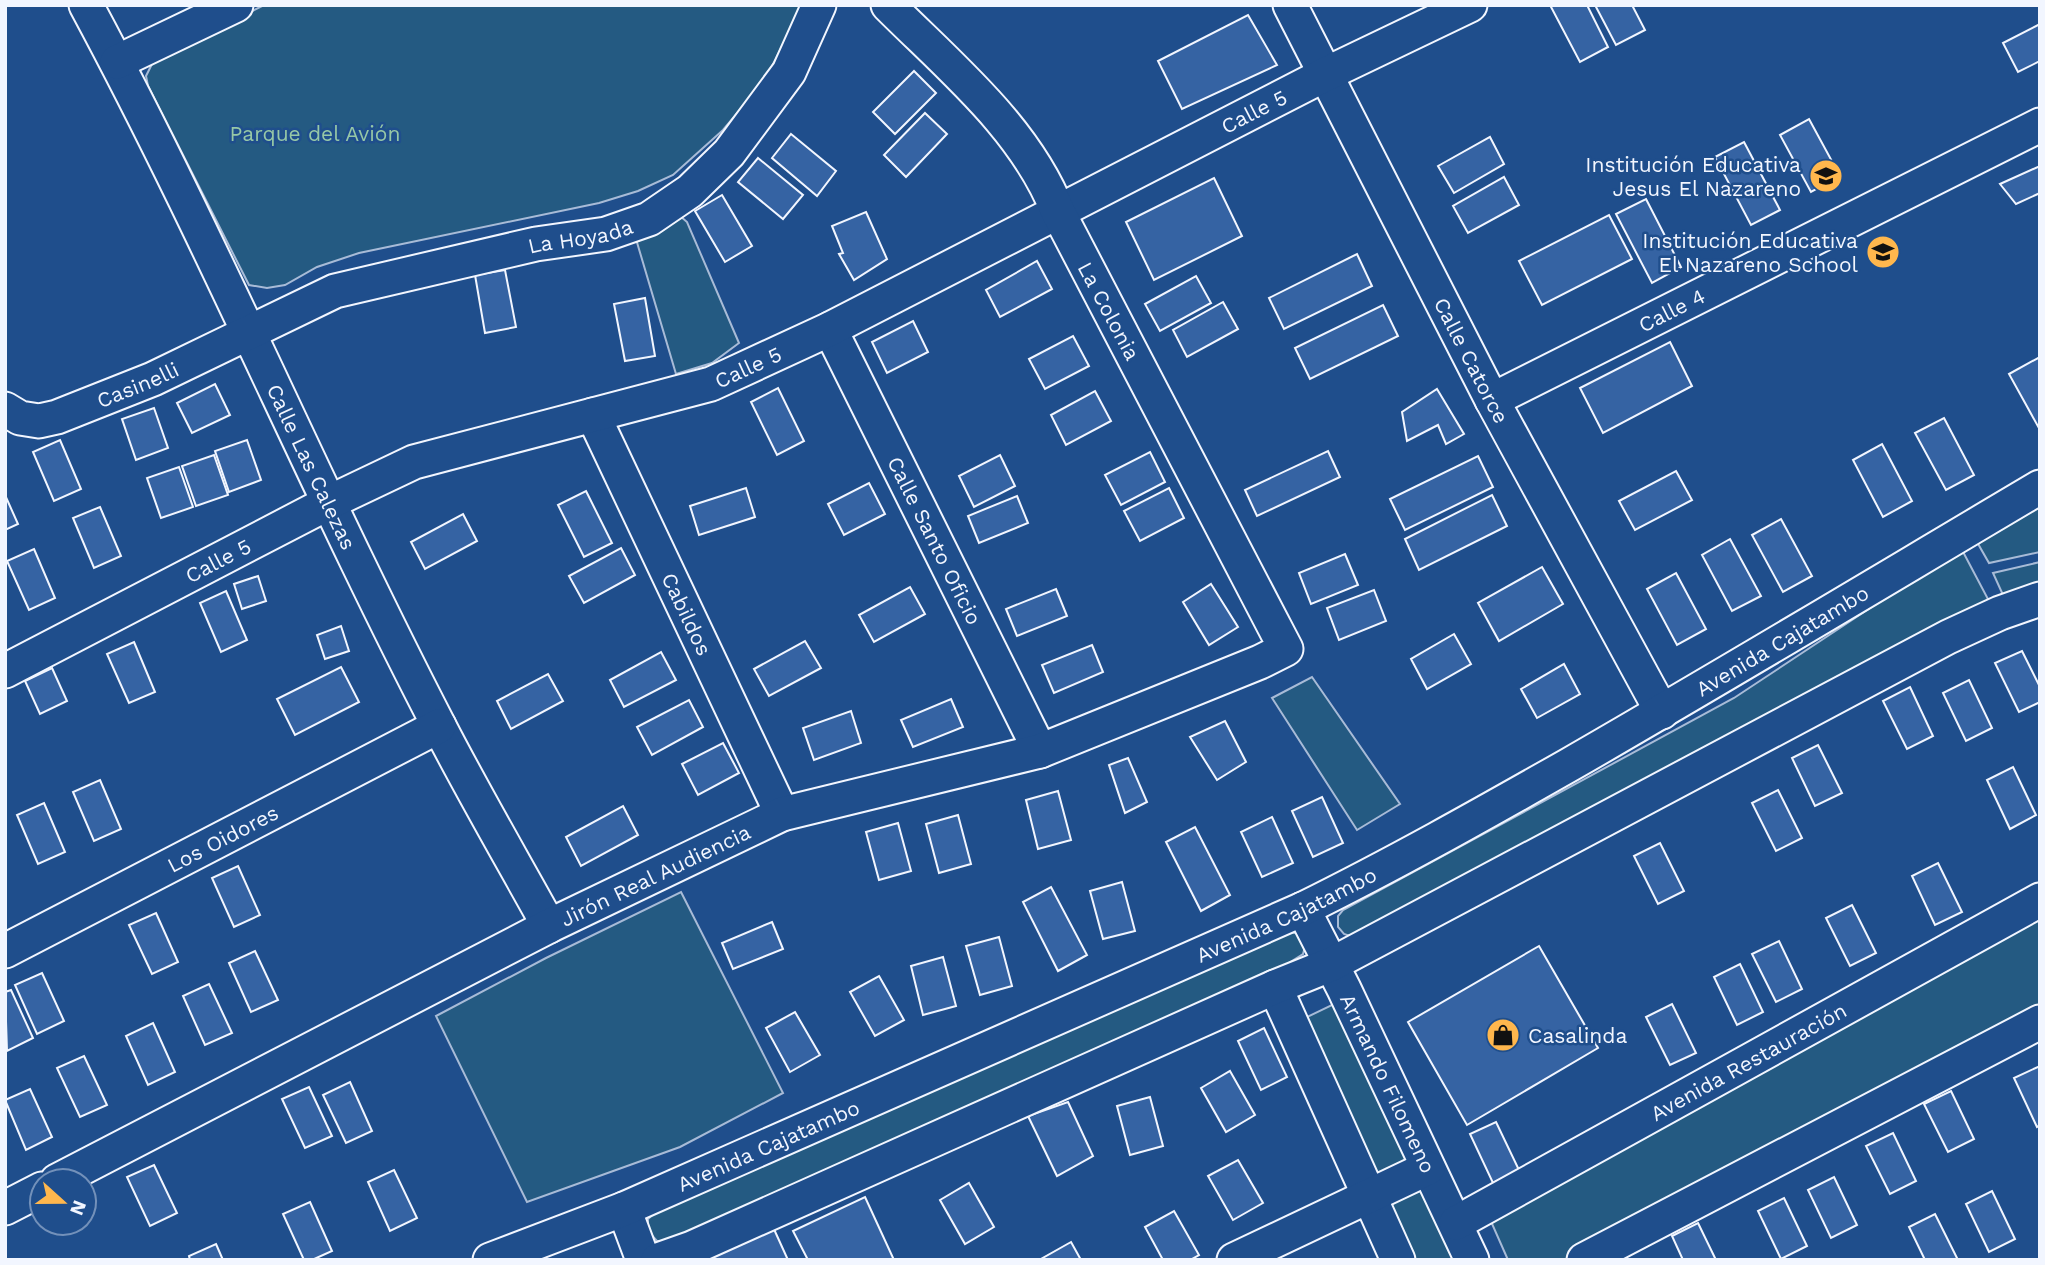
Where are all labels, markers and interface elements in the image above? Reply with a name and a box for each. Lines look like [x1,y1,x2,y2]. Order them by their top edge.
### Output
street label: Calle 5 [1217,84,1291,138]
park label: Parque del Avión [230,121,400,146]
place label: Institución Educativa Jesus El Nazareno [1585,152,1801,201]
school or university icon: Institución Educativa Jesus El Nazareno [1807,157,1845,195]
street label: La Hoyada [525,213,636,258]
place label: Institución Educativa El Nazareno School [1642,228,1859,277]
school or university icon: Institución Educativa El Nazareno School [1864,233,1902,271]
street label: La Colonia [1073,258,1145,364]
street label: Calle 4 [1634,283,1709,337]
street label: Calle Catorce [1429,293,1515,427]
street label: Calle 5 [710,341,785,393]
street label: Casinelli [93,356,183,413]
street label: Calle Las Calezas [262,380,362,553]
street label: Calle Santo Oficio [883,452,987,628]
street label: Calle 5 [181,533,255,588]
street label: Cabildos [657,569,717,659]
street label: Avenida Cajatambo [1691,579,1873,701]
street label: Los Oidores [163,799,282,877]
street label: Jirón Real Audiencia [556,819,754,931]
street label: Avenida Cajatambo [1192,861,1381,967]
street label: Armando Filomeno [1335,989,1442,1177]
street label: Avenida Restauración [1646,997,1851,1126]
shop icon: Casalinda [1484,1016,1522,1054]
place label: Casalinda [1528,1023,1627,1048]
street label: Avenida Cajatambo [673,1094,863,1196]
north arrow [28,1167,98,1237]
text: N [65,1197,92,1219]

